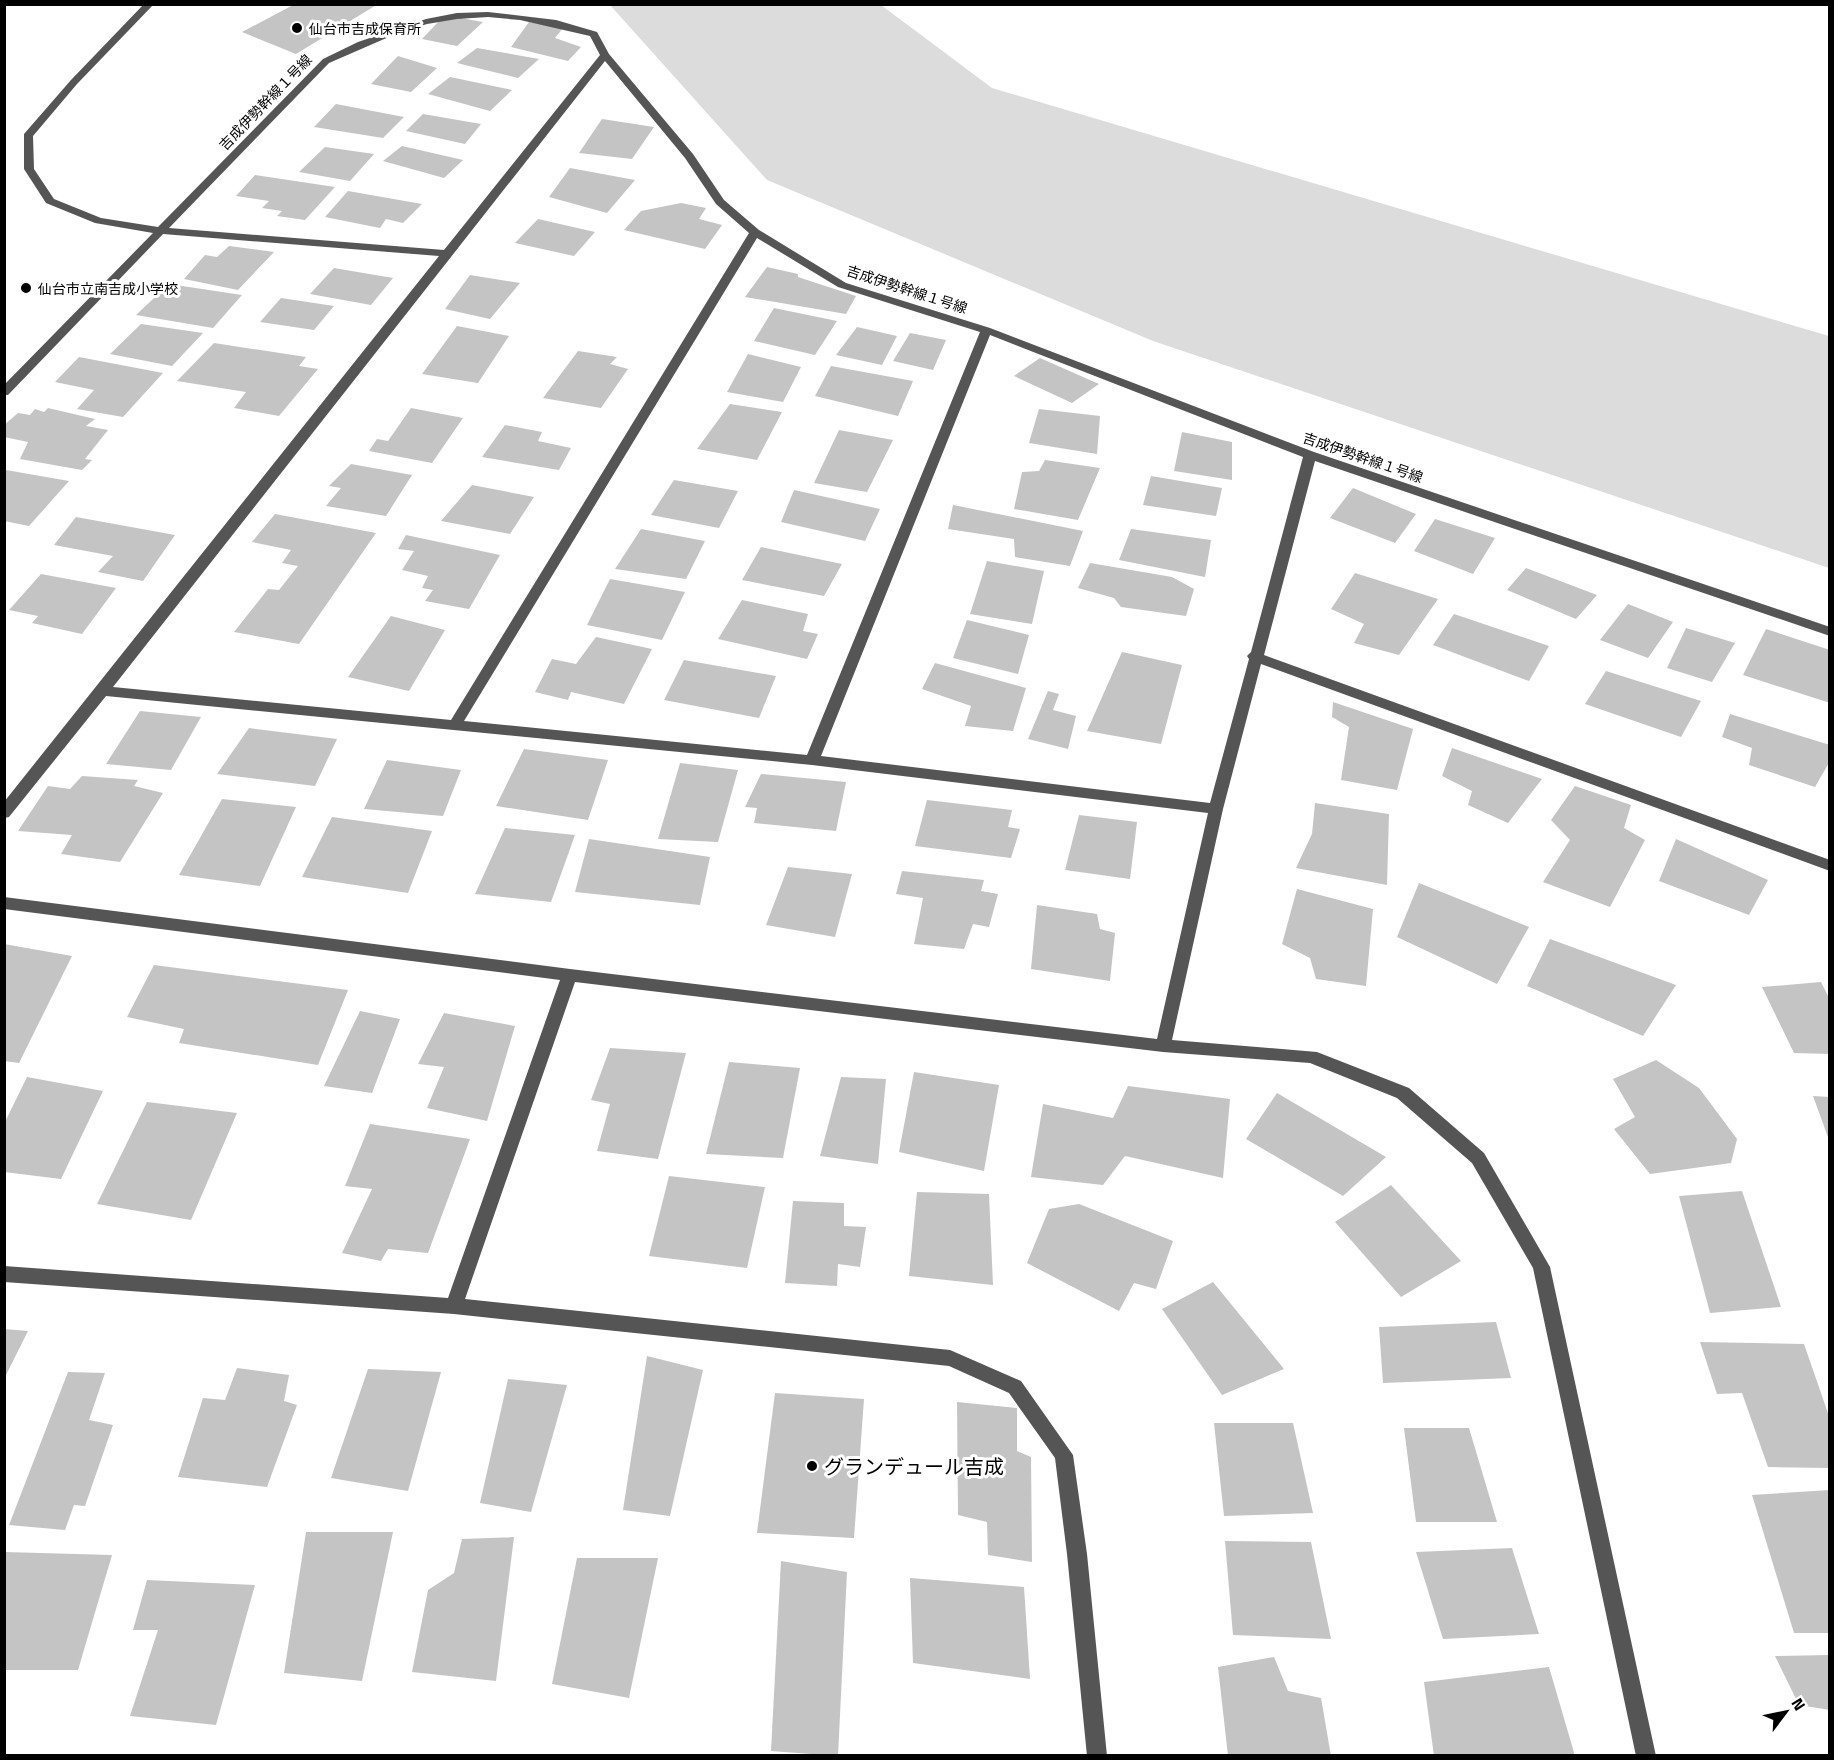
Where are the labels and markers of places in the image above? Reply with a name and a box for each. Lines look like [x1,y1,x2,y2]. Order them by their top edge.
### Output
place label: 仙台市吉成保育所 [309,18,421,39]
marker: 仙台市吉成保育所 [290,21,304,35]
place label: 仙台市立南吉成小学校 [38,278,178,299]
marker: 仙台市立南吉成小学校 [19,281,33,295]
place label: グランデュール吉成 [824,1451,1004,1482]
marker: グランデュール吉成 [805,1459,819,1473]

